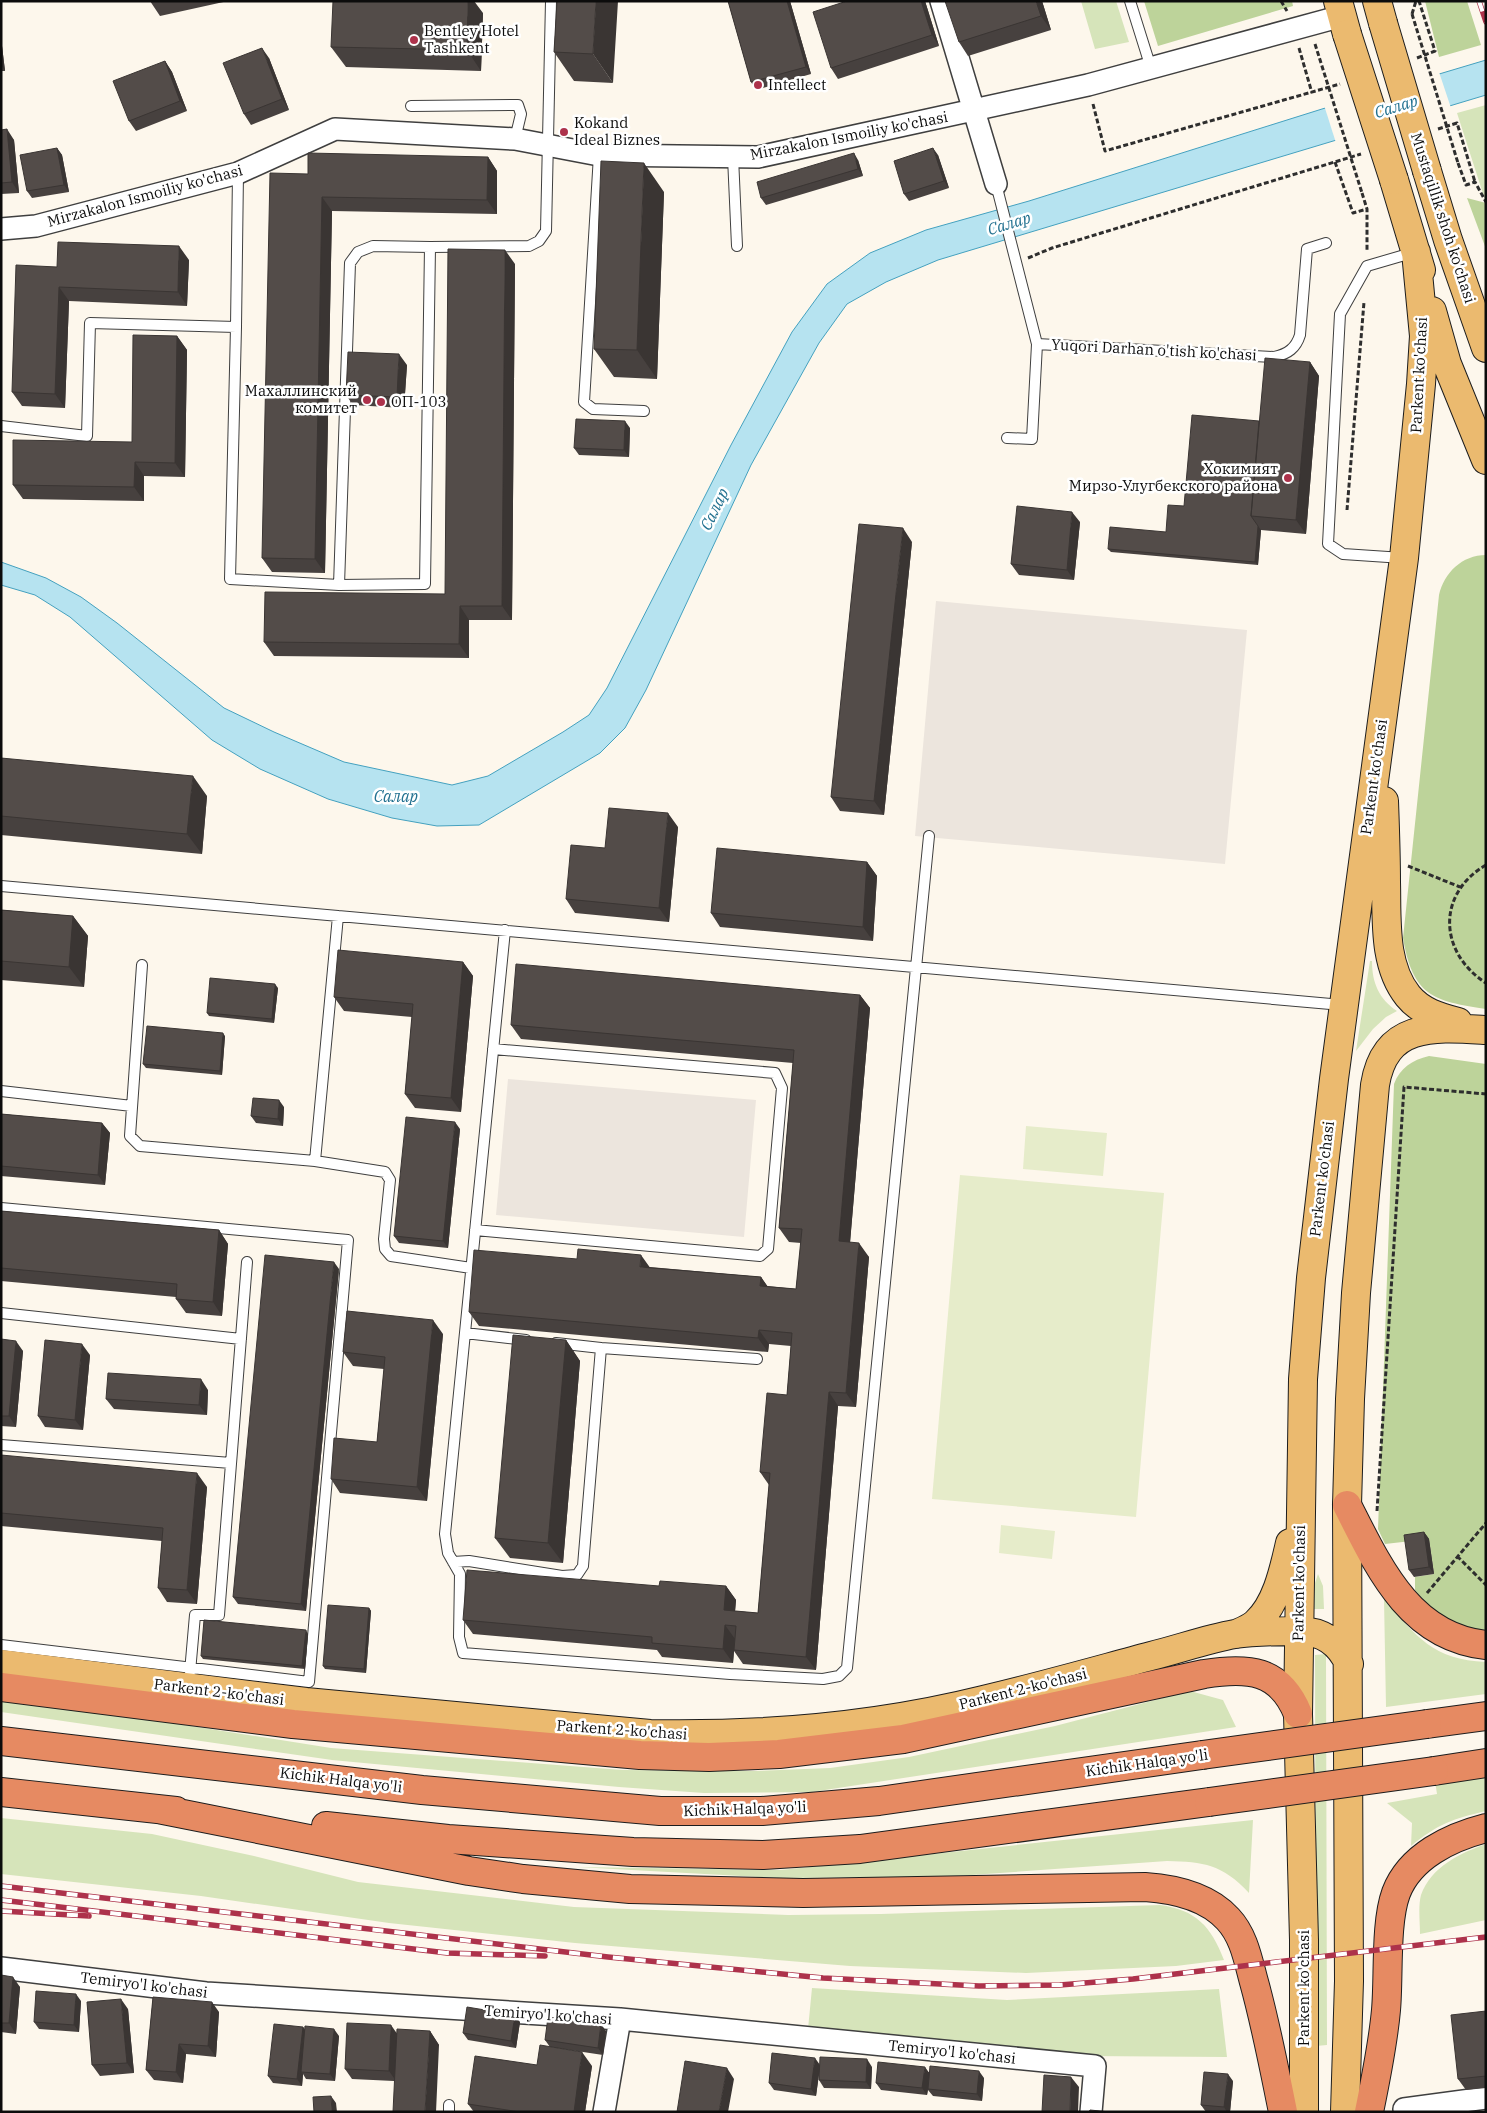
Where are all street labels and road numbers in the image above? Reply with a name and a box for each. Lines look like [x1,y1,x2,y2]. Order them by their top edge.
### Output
street label: Mirzakalon Ismoiliy ko'chasi [748,107,950,164]
street label: Mustaqillik shoh ko'chasi [1407,130,1480,306]
street label: Mirzakalon Ismoiliy ko'chasi [45,160,245,231]
street label: Parkent ko'chasi [1406,316,1431,434]
street label: Yuqori Darhan o'tish ko'chasi [1051,335,1258,364]
street label: Parkent ko'chasi [1356,718,1391,836]
street label: Parkent ko'chasi [1305,1120,1338,1238]
street label: Parkent ko'chasi [1288,1524,1309,1641]
street label: Parkent 2-ko'chasi [957,1663,1089,1714]
street label: Parkent 2-ko'chasi [153,1674,286,1709]
street label: Parkent 2-ko'chasi [556,1715,688,1744]
street label: Kichik Halqa yo'li [1085,1744,1210,1780]
street label: Kichik Halqa yo'li [279,1763,404,1796]
street label: Kichik Halqa yo'li [683,1797,807,1820]
street label: Parkent ko'chasi [1294,1930,1313,2046]
street label: Temiryo'l ko'chasi [79,1967,209,2002]
street label: Temiryo'l ko'chasi [483,2001,613,2028]
street label: Temiryo'l ko'chasi [887,2035,1017,2068]

